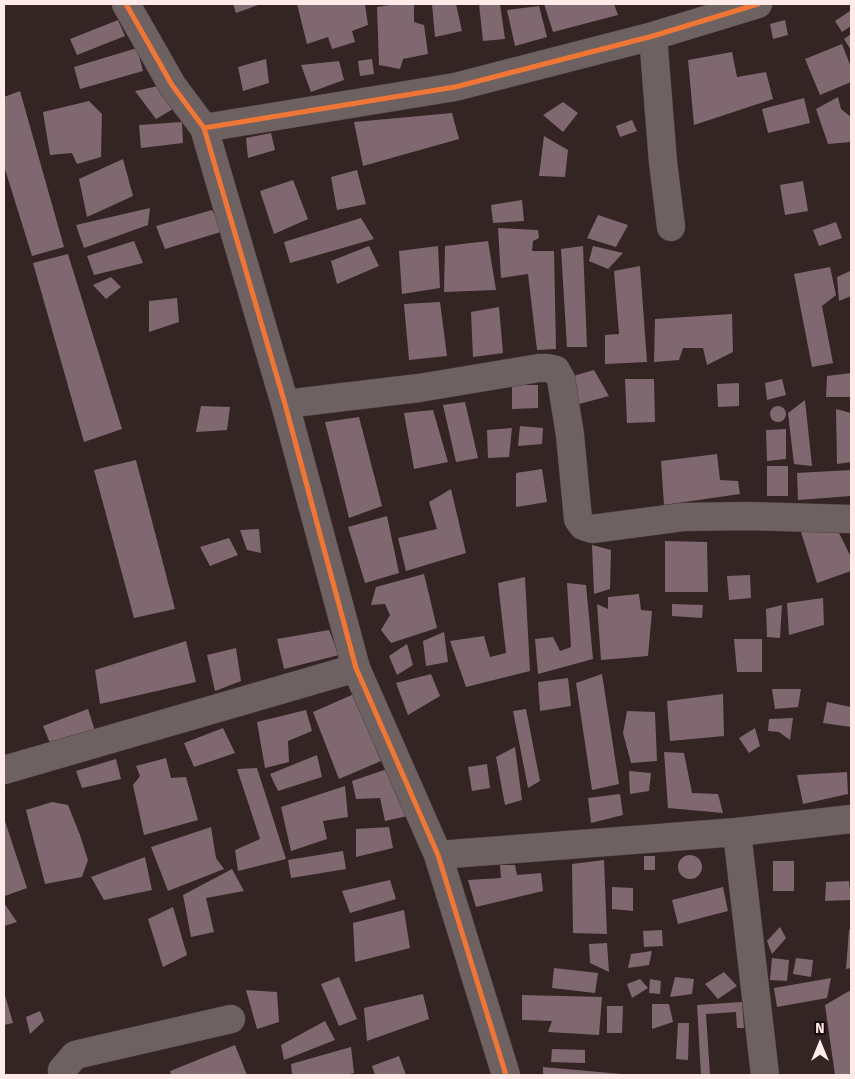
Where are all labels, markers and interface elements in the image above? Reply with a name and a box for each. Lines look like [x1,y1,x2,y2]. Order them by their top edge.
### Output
north arrow [795,1019,845,1069]
text: N [815,1020,825,1037]

